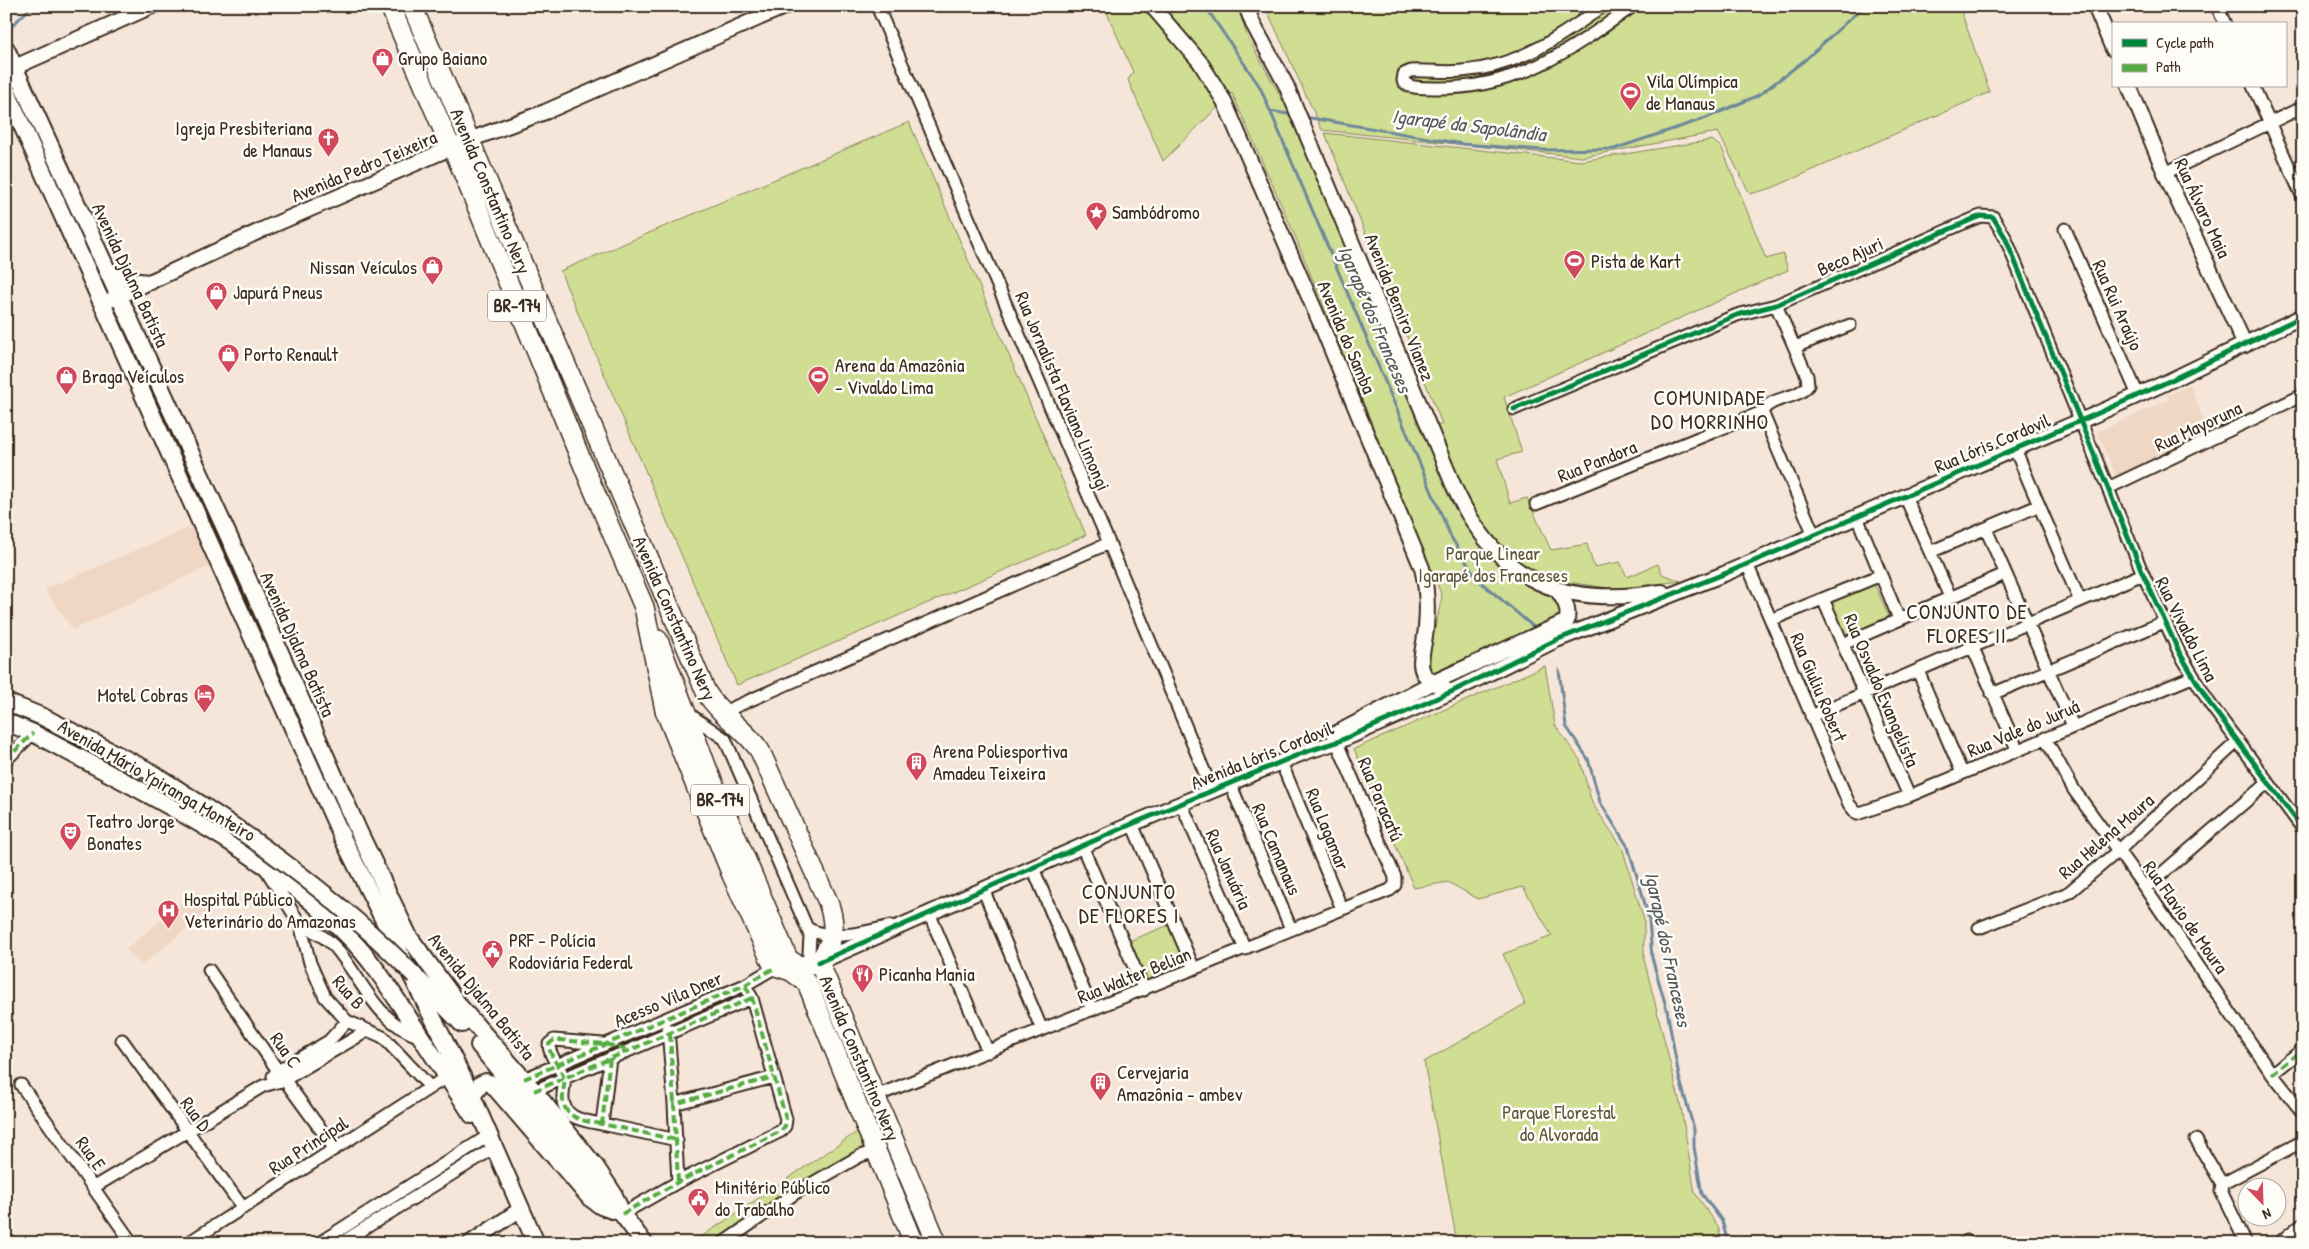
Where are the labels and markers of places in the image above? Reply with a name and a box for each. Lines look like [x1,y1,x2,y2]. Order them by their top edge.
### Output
place label: Grupo Baiano [398,45,488,71]
shop icon: Grupo Baiano [370,46,394,77]
place label: Vila Olímpica de Manaus [1646,68,1738,116]
sports icon: Vila Olímpica de Manaus [1618,80,1642,111]
place label: Igreja Presbiteriana de Manaus [175,115,313,163]
church icon: Igreja Presbiteriana de Manaus [316,127,340,158]
place label: Sambódromo [1112,199,1200,225]
place icon: Sambódromo [1084,200,1108,231]
place label: Pista de Kart [1591,248,1681,274]
sports icon: Pista de Kart [1563,249,1587,280]
place label: Nissan Veículos [310,254,417,280]
shop icon: Nissan Veículos [421,255,445,286]
place label: Japurá Pneus [233,279,323,305]
shop icon: Japurá Pneus [205,280,229,311]
place label: Porto Renault [244,341,339,367]
shop icon: Porto Renault [216,342,240,373]
place label: Arena da Amazônia - Vivaldo Lima [835,352,965,400]
place label: Braga Veículos [82,363,184,389]
shop icon: Braga Veículos [54,364,78,395]
sports icon: Arena da Amazônia - Vivaldo Lima [807,364,831,395]
place label: Motel Cobras [98,682,188,708]
hotel icon: Motel Cobras [192,683,216,714]
place label: Arena Poliesportiva Amadeu Teixeira [933,738,1068,786]
building icon: Arena Poliesportiva Amadeu Teixeira [905,750,929,781]
place label: Teatro Jorge Bonates [87,808,175,856]
theatre icon: Teatro Jorge Bonates [59,820,83,851]
place label: Hospital Público Veterinário do Amazonas [184,886,356,934]
hospital icon: Hospital Público Veterinário do Amazonas [156,898,180,929]
place label: PRF - Polícia Rodoviária Federal [509,927,633,975]
public building icon: PRF - Polícia Rodoviária Federal [481,939,505,970]
place label: Picanha Mania [879,961,975,987]
restaurant icon: Picanha Mania [851,962,875,993]
place label: Cervejaria Amazônia - ambev [1117,1059,1243,1107]
building icon: Cervejaria Amazônia - ambev [1089,1071,1113,1102]
place label: Minitério Público do Trabalho [715,1174,830,1222]
public building icon: Minitério Público do Trabalho [687,1186,711,1217]

